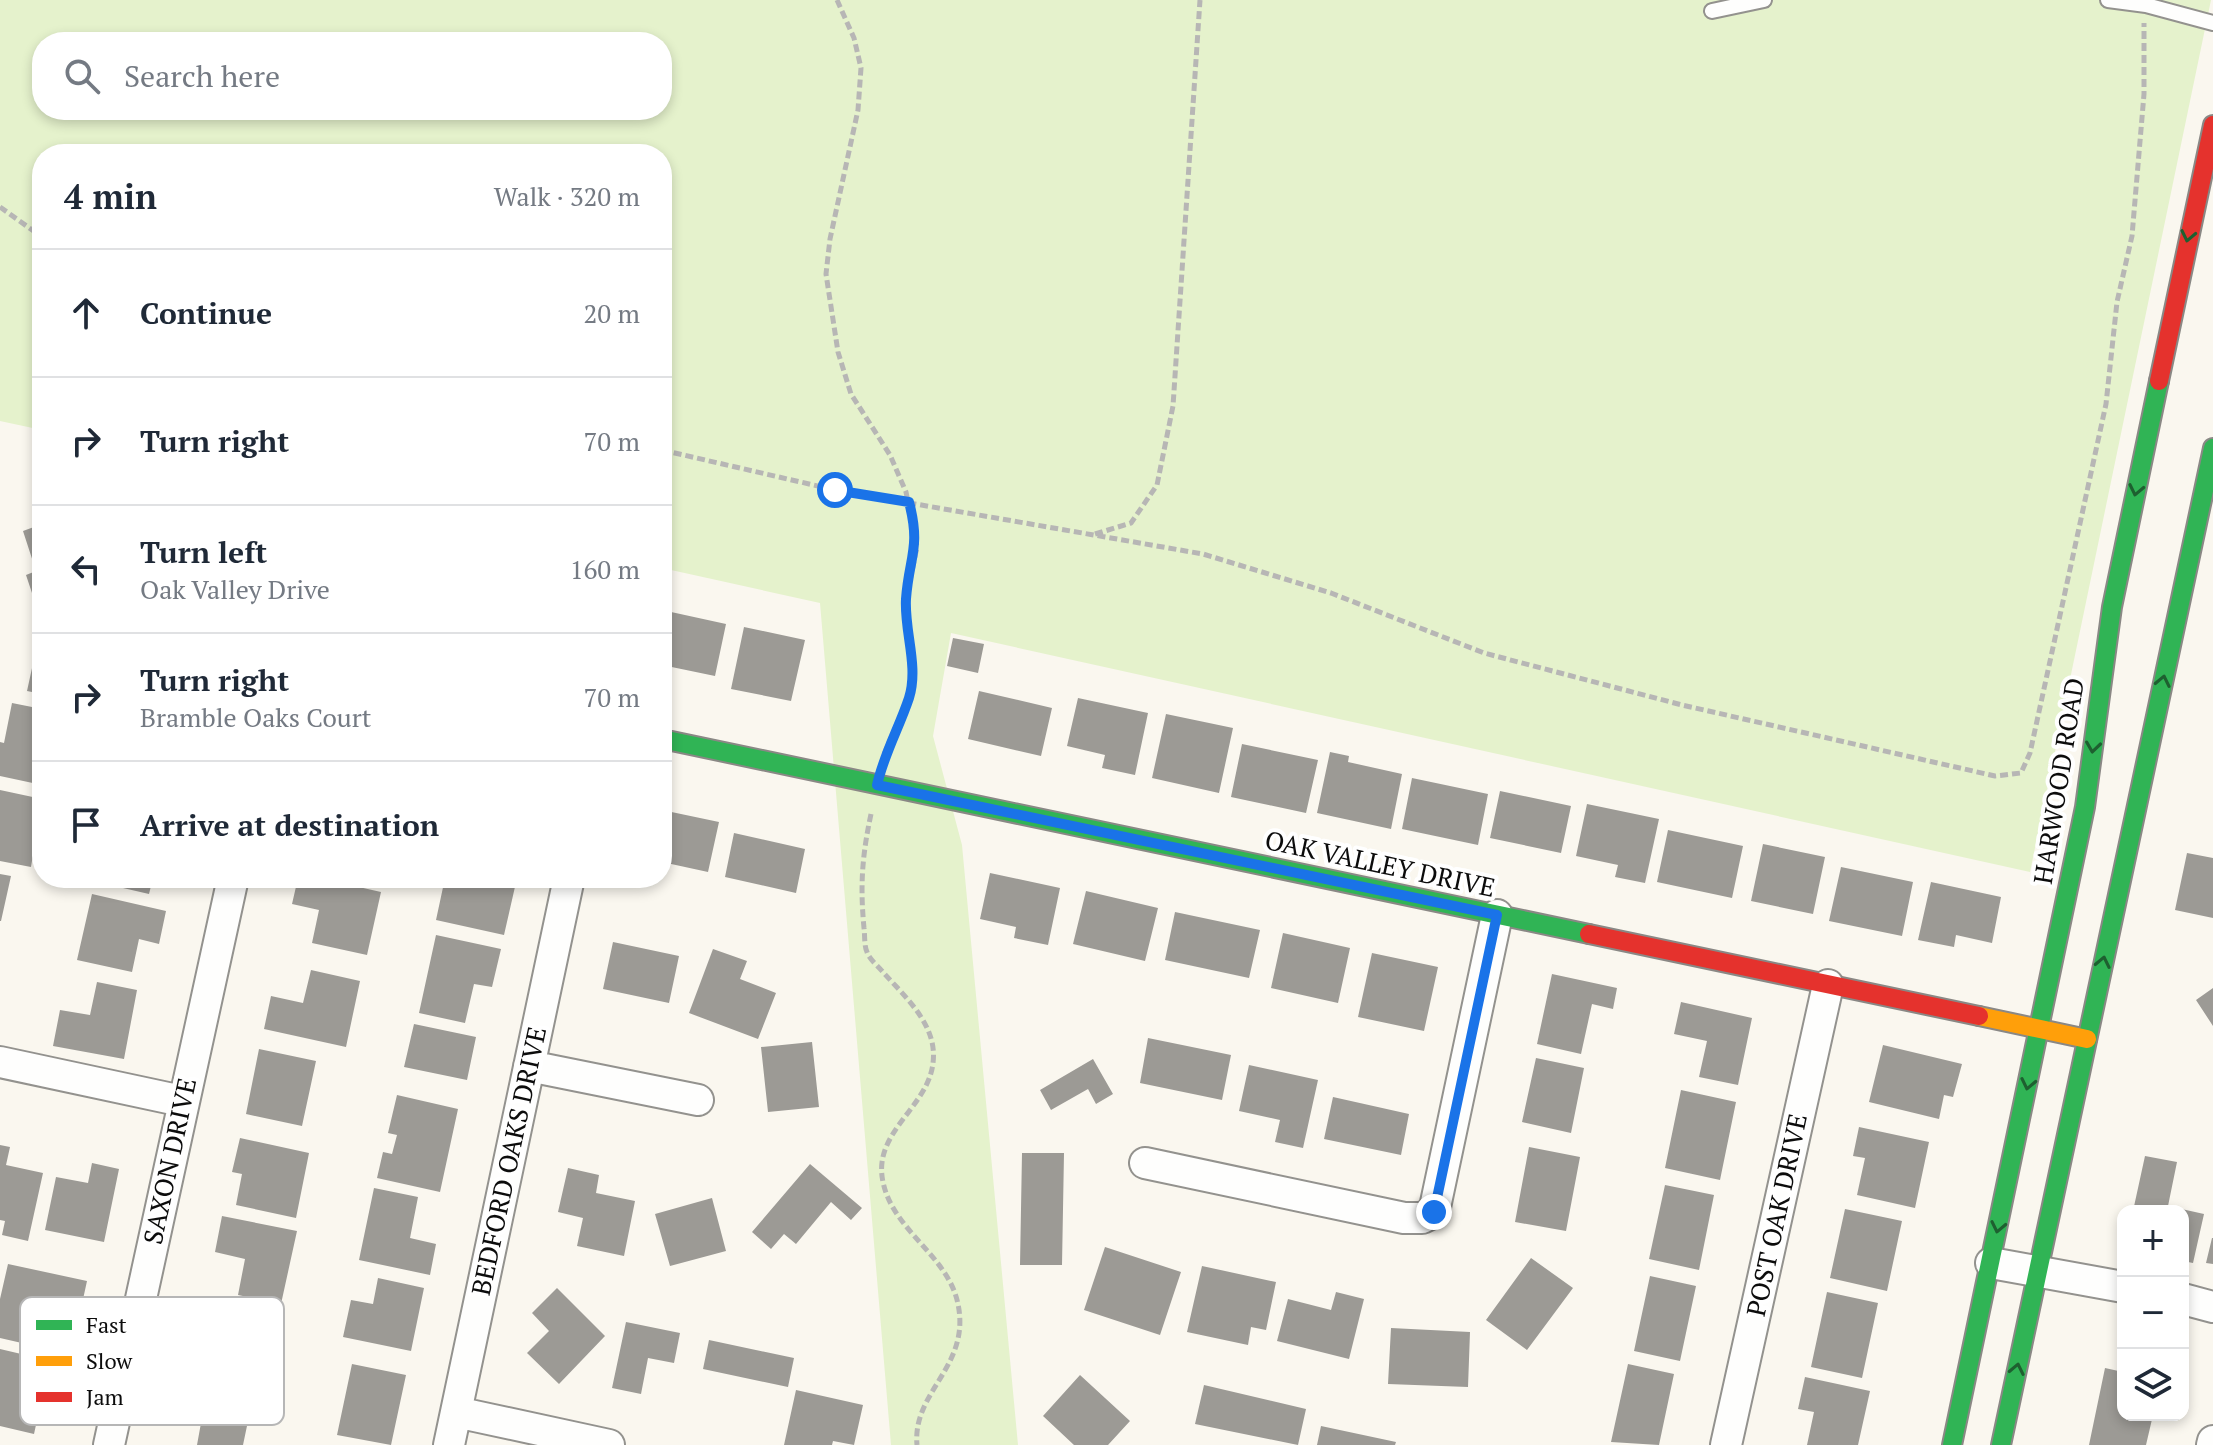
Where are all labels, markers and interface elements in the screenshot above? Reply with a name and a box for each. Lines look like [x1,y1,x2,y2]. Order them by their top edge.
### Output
search box [32,32,672,120]
icon: search [60,54,104,98]
text: Search here [124,56,280,96]
text: 4 min [64,174,157,219]
text: Walk · 320 m [494,179,640,213]
one-way arrow [2180,229,2197,242]
icon: ahead [64,291,108,335]
text: Continue [140,293,272,333]
text: 20 m [584,296,640,330]
icon: right [64,419,108,463]
text: Turn right [140,421,289,461]
text: 70 m [584,424,640,458]
route start [817,472,853,508]
one-way arrow [2128,484,2145,497]
text: Turn left [140,532,267,572]
icon: left [64,547,108,591]
text: 160 m [570,552,640,586]
text: Oak Valley Drive [140,572,330,606]
text: Turn right [140,660,289,700]
icon: right [64,675,108,719]
street label: HARWOOD ROAD [2025,675,2091,886]
one-way arrow [2154,675,2171,688]
text: 70 m [584,680,640,714]
text: Bramble Oaks Court [140,700,371,734]
one-way arrow [2085,740,2102,754]
icon: arrive [64,803,108,847]
text: Arrive at destination [140,805,439,845]
street label: OAK VALLEY DRIVE [1262,822,1498,904]
one-way arrow [2094,956,2111,970]
street label: BEDFORD OAKS DRIVE [463,1023,553,1298]
street label: SAXON DRIVE [135,1074,203,1247]
one-way arrow [2020,1077,2037,1091]
street label: POST OAK DRIVE [1738,1110,1814,1319]
route end [1416,1194,1452,1230]
map controls [2117,1205,2189,1421]
button: + [2117,1205,2189,1277]
one-way arrow [1990,1220,2007,1233]
button: − [2117,1277,2189,1349]
legend [20,1297,284,1425]
text: Fast [86,1310,127,1339]
text: Slow [86,1346,133,1375]
button: layers [2117,1349,2189,1421]
one-way arrow [2008,1362,2025,1376]
text: Jam [86,1382,124,1411]

